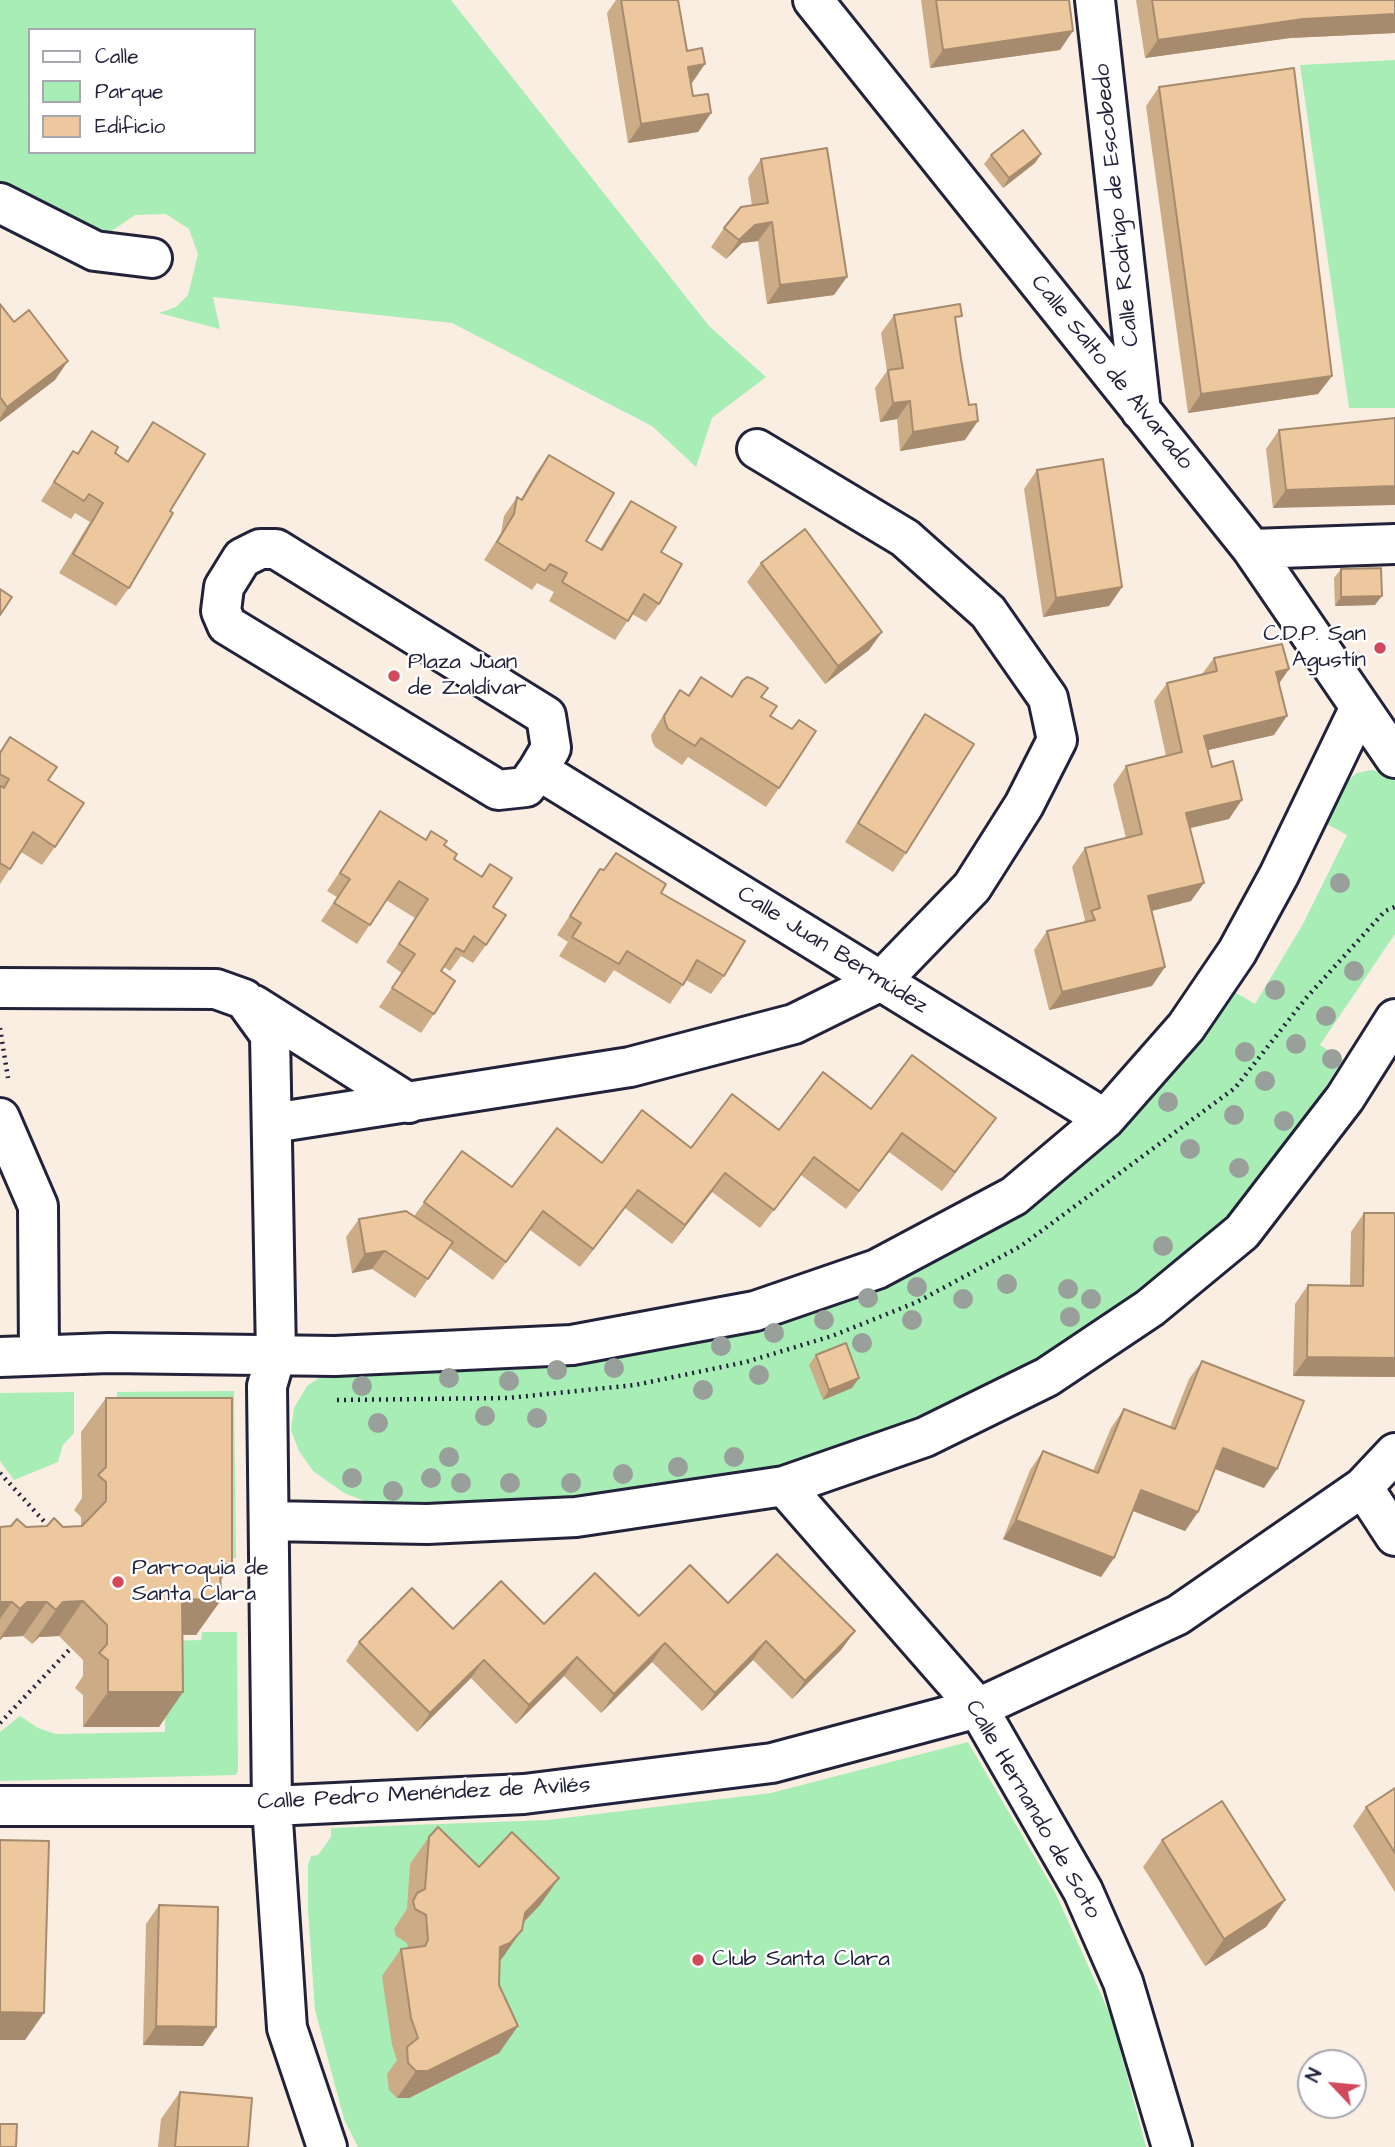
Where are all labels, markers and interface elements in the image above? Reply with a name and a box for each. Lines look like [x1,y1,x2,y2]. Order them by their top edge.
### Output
legend [28,28,256,154]
text: Calle [95,42,139,71]
street label: Calle Rodrigo de Escobedo [1089,62,1147,348]
text: Parque [95,77,163,106]
text: Edificio [95,112,165,141]
street label: Calle Salto de Alvarado [1024,270,1198,476]
place label: C.D.P. San Agustín [1263,621,1366,675]
marker: C.D.P. San Agustín [1372,640,1388,656]
place label: Plaza Juan de Zaldívar [408,649,526,703]
marker: Plaza Juan de Zaldívar [386,668,402,684]
street label: Calle Juan Bermúdez [731,881,933,1021]
place label: Parroquia de Santa Clara [132,1555,269,1609]
marker: Parroquia de Santa Clara [110,1574,126,1590]
street label: Calle Hernando de Soto [958,1696,1106,1924]
street label: Calle Pedro Menéndez de Avilés [257,1772,591,1818]
place label: Club Santa Clara [712,1946,890,1974]
marker: Club Santa Clara [690,1952,706,1968]
north arrow [1297,2049,1367,2119]
text: N [1300,2064,1329,2087]

